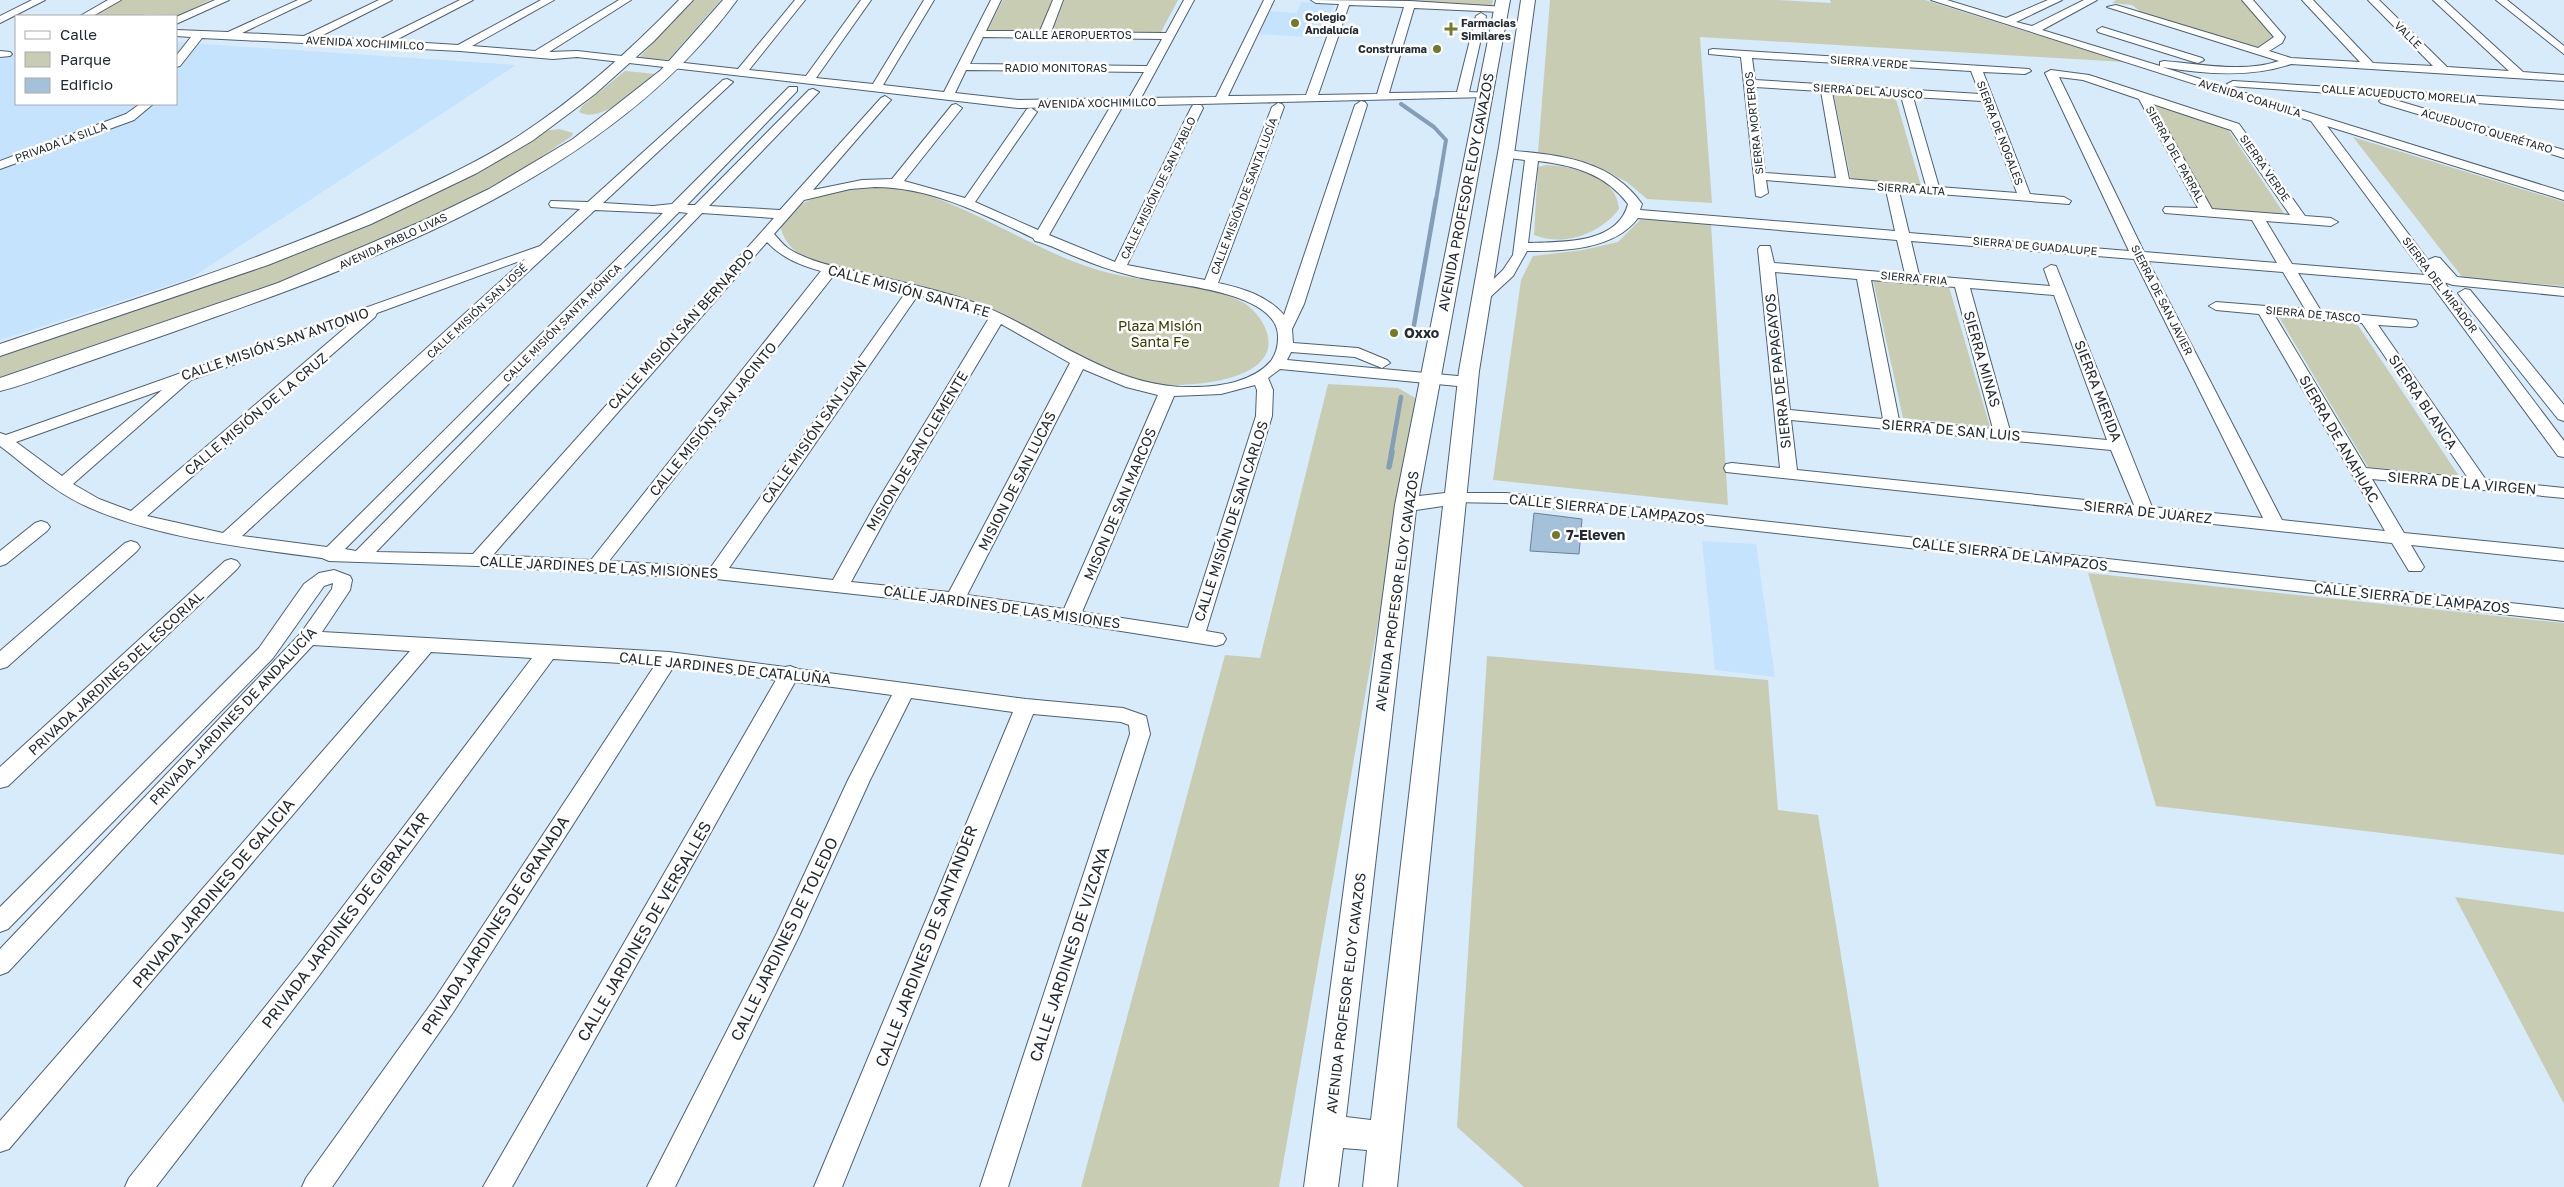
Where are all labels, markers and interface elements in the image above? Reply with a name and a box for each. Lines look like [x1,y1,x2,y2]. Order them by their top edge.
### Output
place label: Colegio Andalucía [1305,10,1359,36]
legend [15,15,178,105]
place label: Farmacias Similares [1461,16,1516,42]
marker: Colegio Andalucía [1289,17,1301,29]
street label: VALLE [2392,18,2425,51]
marker: Farmacias Similares [1445,23,1457,35]
text: Calle [60,25,97,43]
street label: CALLE AEROPUERTOS [1014,28,1132,41]
street label: AVENIDA XOCHIMILCO [305,33,425,52]
place label: Construrama [1358,42,1427,55]
marker: Construrama [1431,43,1443,55]
text: Parque [60,50,111,68]
street label: SIERRA VERDE [1830,52,1909,71]
street label: RADIO MONITORAS [1005,61,1107,74]
street label: AVENIDA PROFESOR ELOY CAVAZOS [1434,71,1497,313]
street label: SIERRA MORTEROS [1742,71,1765,175]
text: Edificio [60,75,113,93]
street label: AVENIDA COAHUILA [2197,76,2304,119]
street label: SIERRA DE NOGALES [1975,79,2026,187]
street label: SIERRA DEL AJUSCO [1813,80,1923,101]
street label: CALLE ACUEDUCTO MORELIA [2321,82,2478,105]
street label: AVENIDA XOCHIMILCO [1038,95,1156,110]
street label: SIERRA DEL PARRAL [2144,103,2208,205]
street label: ACUEDUCTO QUERÉTARO [2420,106,2554,156]
street label: CALLE MISIÓN DE SAN PABLO [1117,114,1198,261]
street label: CALLE MISIÓN DE SANTA LUCÍA [1207,115,1280,276]
street label: PRIVADA LA SILLA [13,119,109,164]
street label: SIERRA VERDE [2238,132,2293,204]
street label: SIERRA ALTA [1876,180,1946,197]
street label: AVENIDA PABLO LIVAS [337,210,449,271]
street label: SIERRA DE GUADALUPE [1972,234,2098,257]
street label: SIERRA DEL MIRADOR [2400,234,2481,335]
street label: SIERRA DE SAN JAVIER [2129,242,2196,357]
street label: CALLE MISIÓN SAN BERNARDO [604,245,757,413]
street label: CALLE MISIÓN SAN JOSÉ [424,260,530,361]
street label: CALLE MISIÓN SANTA MÓNICA [500,260,624,385]
street label: CALLE MISIÓN SANTA FE [826,261,992,320]
street label: SIERRA FRIA [1880,268,1949,287]
street label: SIERRA DE PAPAGAYOS [1761,293,1794,449]
street label: CALLE MISIÓN SAN ANTONIO [179,303,371,384]
street label: SIERRA DE TASCO [2265,303,2361,324]
street label: SIERRA MINAS [1961,309,2004,409]
park label: Plaza Misión Santa Fe [1118,317,1202,350]
place label: Oxxo [1404,324,1439,341]
marker: Oxxo [1388,327,1400,339]
street label: CALLE MISIÓN SAN JACINTO [645,338,780,499]
street label: SIERRA MERIDA [2071,338,2126,444]
street label: CALLE MISIÓN DE LA CRUZ [181,349,331,478]
street label: SIERRA BLANCA [2386,351,2462,453]
street label: CALLE MISIÓN SAN JUAN [758,357,870,507]
street label: MISION DE SAN CLEMENTE [862,368,971,534]
street label: SIERRA DE ANAHUAC [2296,372,2383,505]
street label: MISION DE SAN LUCAS [974,408,1059,553]
street label: SIERRA DE SAN LUIS [1881,415,2021,444]
street label: CALLE MISIÓN DE SAN CARLOS [1190,418,1271,623]
street label: MISON DE SAN MARCOS [1080,425,1159,583]
street label: SIERRA DE LA VIRGEN [2387,468,2537,497]
street label: AVENIDA PROFESOR ELOY CAVAZOS [1371,470,1422,712]
street label: CALLE SIERRA DE LAMPAZOS [1508,490,1706,527]
street label: SIERRA DE JUAREZ [2083,496,2213,527]
place label: 7-Eleven [1566,526,1625,543]
marker: 7-Eleven [1550,529,1562,541]
street label: CALLE SIERRA DE LAMPAZOS [1911,533,2109,574]
street label: CALLE JARDINES DE LAS MISIONES [479,552,719,581]
street label: CALLE SIERRA DE LAMPAZOS [2313,579,2511,616]
street label: CALLE JARDINES DE LAS MISIONES [883,581,1122,632]
street label: PRIVADA JARDINES DEL ESCORIAL [24,587,207,758]
street label: PRIVADA JARDINES DE ANDALUCÍA [146,623,320,808]
street label: CALLE JARDINES DE CATALUÑA [618,648,832,687]
street label: PRIVADA JARDINES DE GALICIA [128,794,299,992]
street label: PRIVADA JARDINES DE GIBRALTAR [257,808,433,1032]
street label: PRIVADA JARDINES DE GRANADA [417,812,573,1038]
street label: CALLE JARDINES DE VERSALLES [573,817,715,1045]
street label: CALLE JARDINES DE SANTANDER [871,822,981,1070]
street label: CALLE JARDINES DE TOLEDO [726,834,842,1044]
street label: CALLE JARDINES DE VIZCAYA [1025,844,1113,1064]
street label: AVENIDA PROFESOR ELOY CAVAZOS [1322,872,1369,1114]

